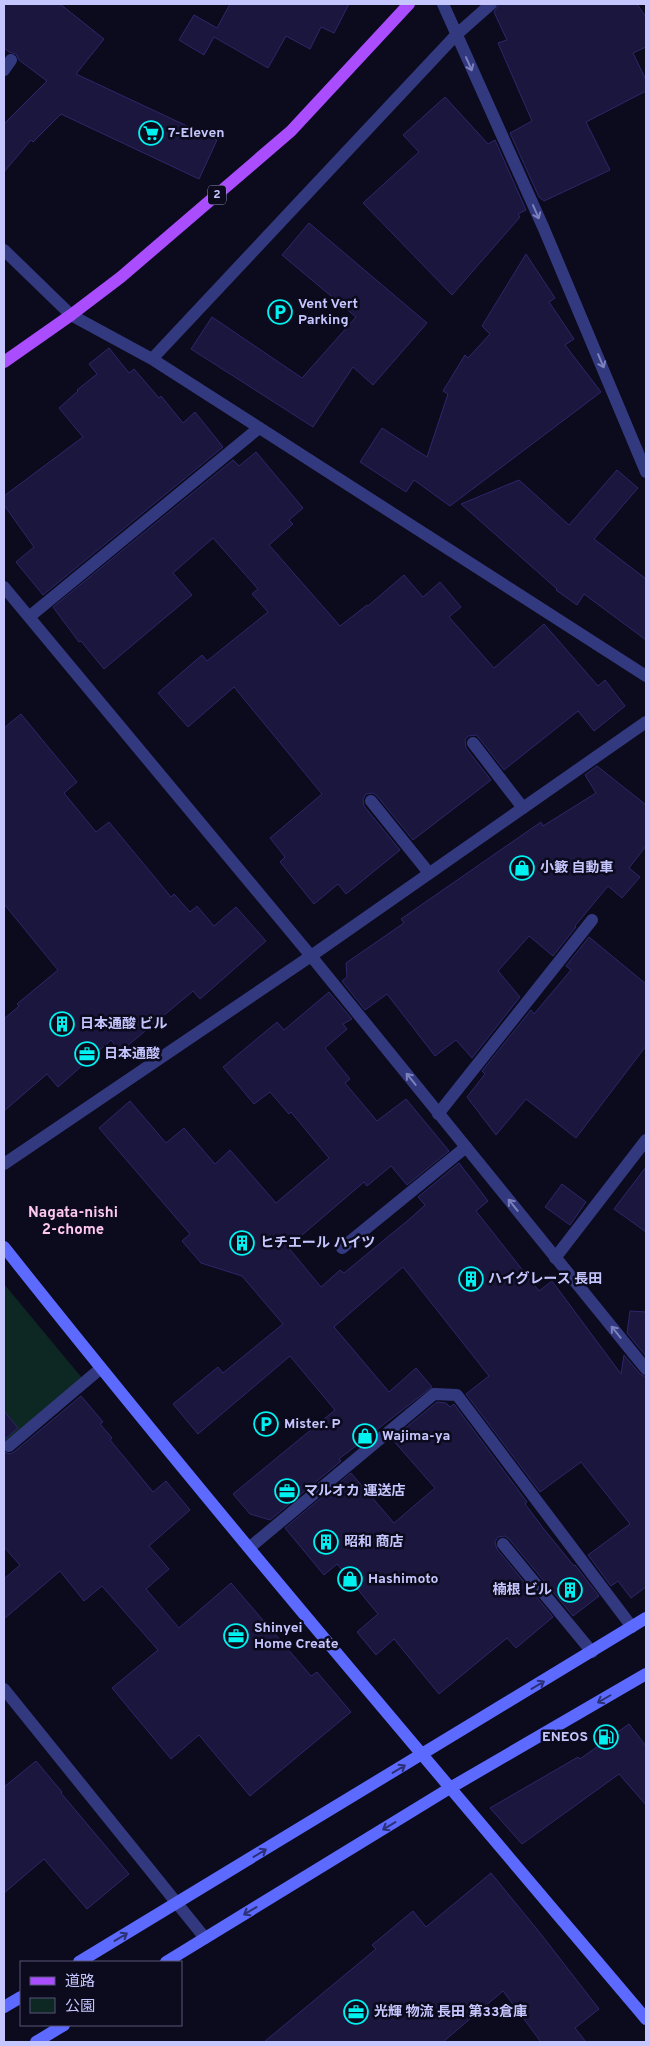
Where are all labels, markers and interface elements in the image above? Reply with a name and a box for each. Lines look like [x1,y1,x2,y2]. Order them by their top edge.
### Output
one-way arrow [465,56,475,71]
supermarket icon: 7-Eleven [138,120,164,146]
place label: 7-Eleven [168,125,225,142]
road number: 2 [208,186,226,204]
one-way arrow [532,204,542,219]
place label: Vent Vert Parking [298,296,358,329]
parking icon: Vent Vert Parking [267,299,293,325]
one-way arrow [597,354,606,369]
shop icon: 小籔 自動車 [509,855,535,881]
place label: 小籔 自動車 [540,859,614,877]
building icon: 日本通酸 ビル [49,1011,75,1037]
place label: 日本通酸 ビル [80,1016,168,1033]
office icon: 日本通酸 [74,1041,100,1067]
place label: 日本通酸 [104,1046,160,1063]
one-way arrow [405,1073,416,1086]
one-way arrow [508,1199,519,1212]
district label: Nagata-nishi 2-chome [28,1204,118,1240]
building icon: ヒチエール ハイツ [229,1230,255,1256]
place label: ヒチエール ハイツ [260,1235,375,1252]
building icon: ハイグレース 長田 [458,1266,484,1292]
place label: ハイグレース 長田 [488,1270,602,1288]
one-way arrow [610,1325,621,1338]
parking icon: Mister. P [253,1411,279,1437]
place label: Mister. P [284,1416,341,1433]
shop icon: Wajima-ya [352,1423,378,1449]
place label: Wajima-ya [382,1428,450,1445]
office icon: マルオカ 運送店 [274,1478,300,1504]
place label: マルオカ 運送店 [304,1483,406,1500]
building icon: 昭和 商店 [313,1529,339,1555]
place label: 昭和 商店 [344,1534,404,1551]
shop icon: Hashimoto [337,1566,363,1592]
place label: Hashimoto [368,1571,439,1588]
building icon: 楠根 ビル [557,1577,583,1603]
place label: 楠根 ビル [493,1582,552,1599]
place label: Shinyei Home Create [254,1620,339,1653]
office icon: Shinyei Home Create [223,1623,249,1649]
one-way arrow [530,1679,544,1689]
one-way arrow [598,1694,612,1704]
fuel station icon: ENEOS [593,1724,619,1750]
place label: ENEOS [542,1729,588,1746]
one-way arrow [391,1764,405,1774]
one-way arrow [382,1820,396,1831]
one-way arrow [252,1848,266,1858]
one-way arrow [244,1906,258,1916]
one-way arrow [113,1932,127,1942]
legend [20,1961,182,2026]
text: 道路 [65,1973,95,1992]
text: 公園 [65,1998,95,2017]
office icon: 光輝 物流 長田 第33倉庫 [343,1999,369,2025]
place label: 光輝 物流 長田 第33倉庫 [374,2003,527,2021]

